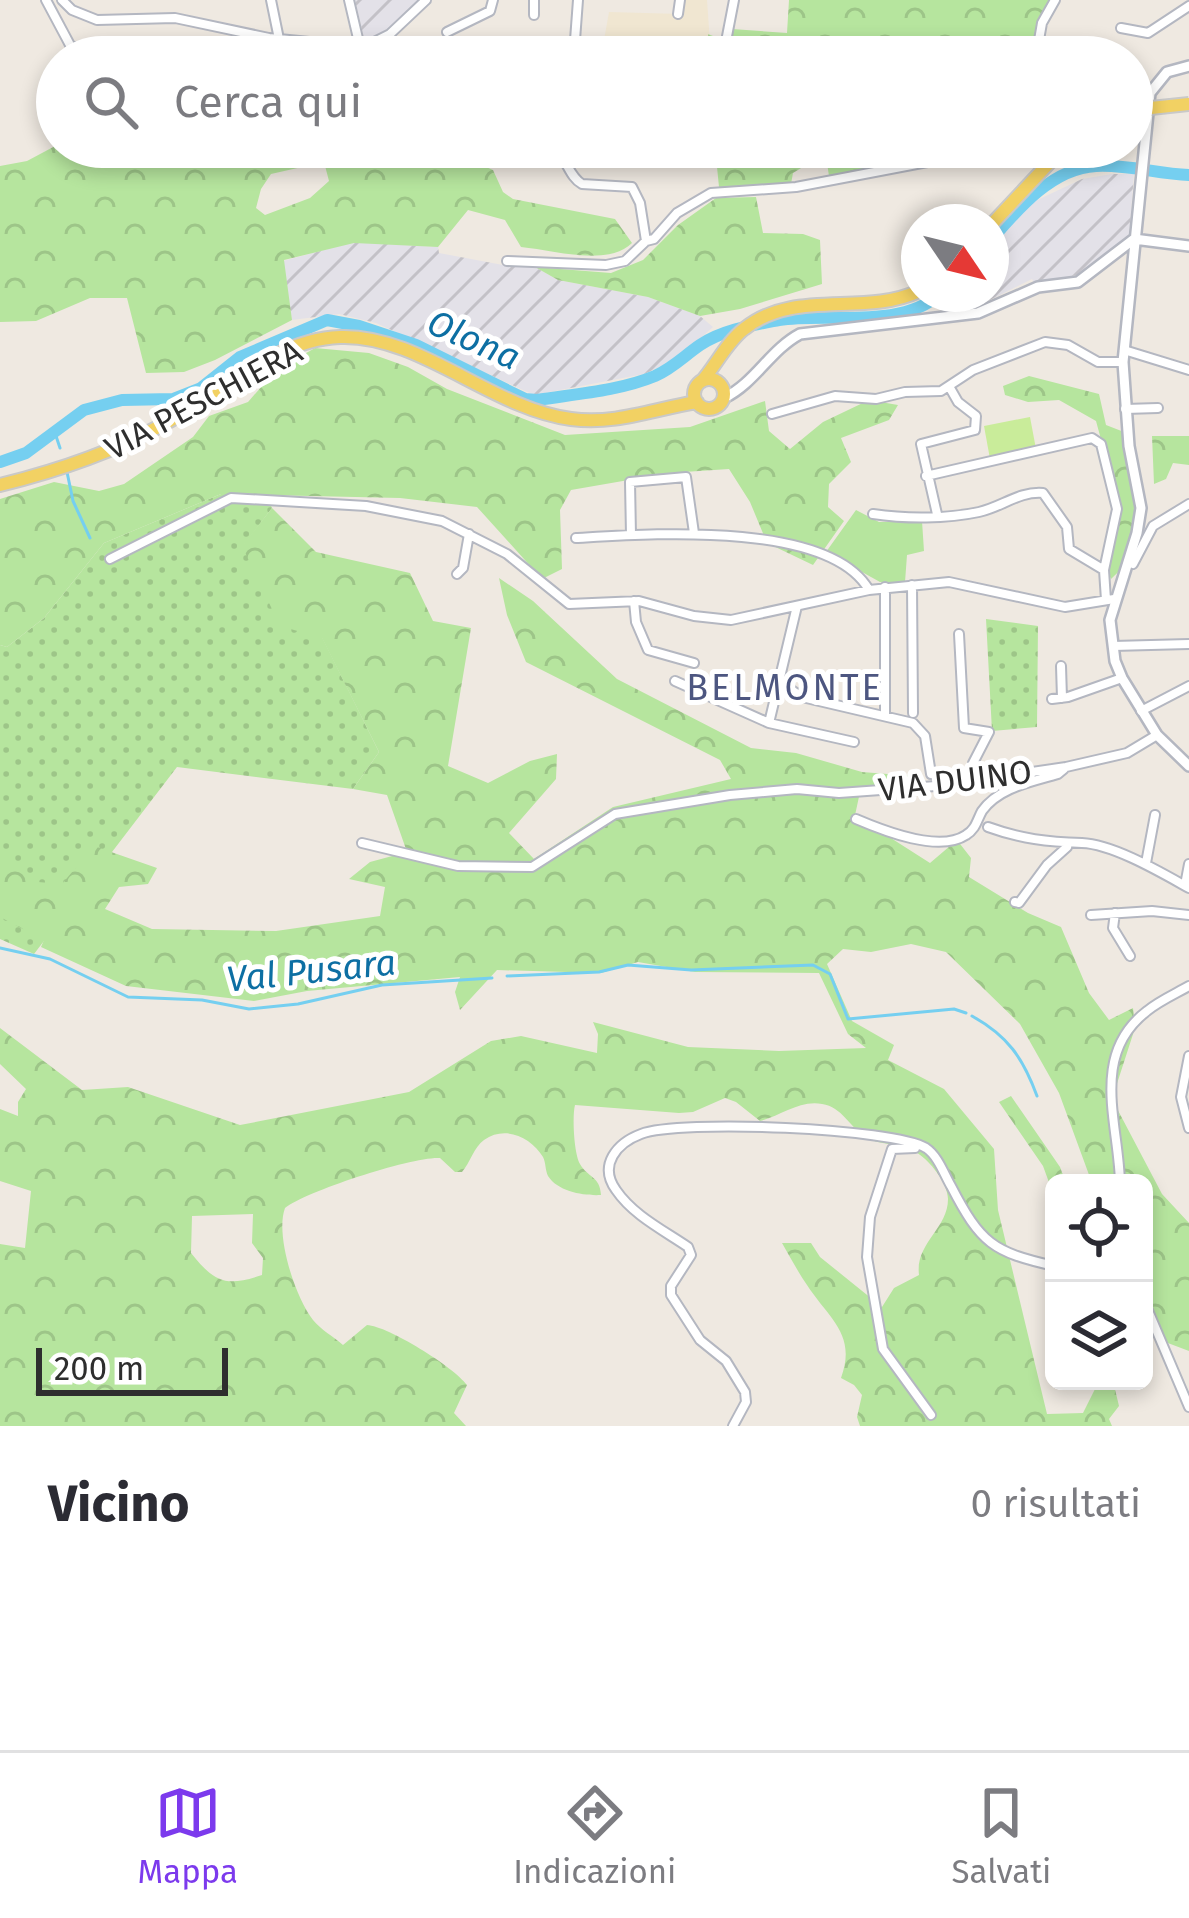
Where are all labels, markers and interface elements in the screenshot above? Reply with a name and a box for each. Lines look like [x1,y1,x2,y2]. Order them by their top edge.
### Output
search box [36,36,1153,168]
icon: search [78,69,144,135]
text: Cerca qui [174,75,362,129]
north arrow [901,204,1009,312]
water label: Olona [420,300,527,380]
street label: VIA PESCHIERA [98,331,309,469]
district label: BELMONTE [686,666,884,710]
street label: VIA DUINO [876,752,1034,810]
water label: Val Pusara [224,940,398,1002]
map controls [1045,1174,1153,1390]
button: locate [1045,1174,1153,1282]
button: layers [1045,1282,1153,1390]
scale bar [36,1342,228,1395]
text: 200 m [54,1349,144,1389]
text: Vicino [48,1473,189,1535]
text: 0 risultati [970,1481,1141,1527]
tab: Mappa [138,1780,238,1892]
tab: Indicazioni [513,1780,676,1892]
tab: Salvati [952,1780,1051,1892]

